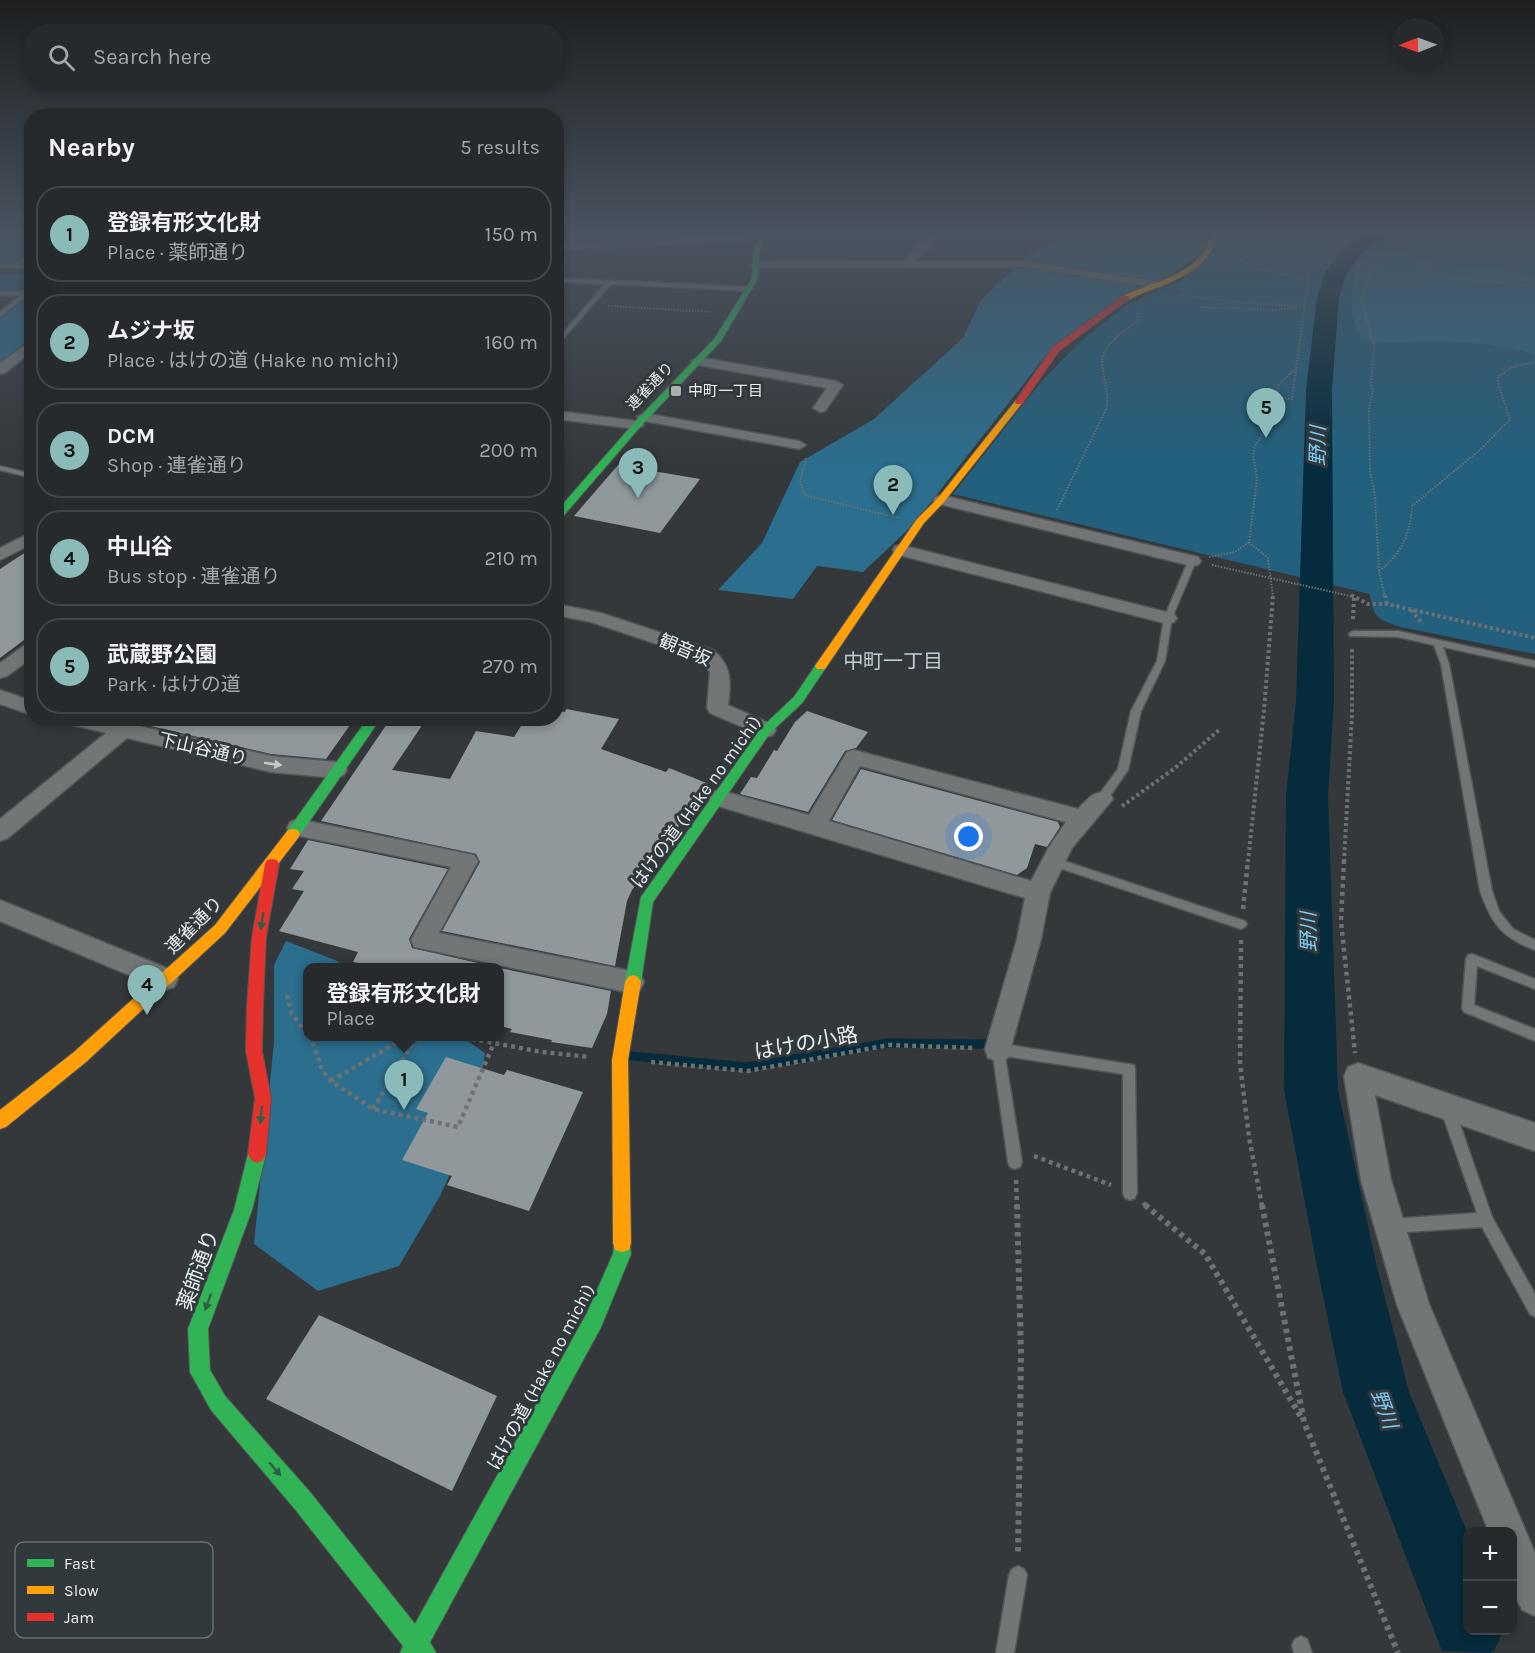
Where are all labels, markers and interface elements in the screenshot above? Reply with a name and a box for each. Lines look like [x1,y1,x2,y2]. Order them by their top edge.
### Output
north arrow [1391,18,1445,72]
search box [24,24,564,90]
icon: search [45,41,78,74]
text: Search here [93,44,211,70]
text: Nearby [48,132,135,163]
text: 5 results [460,136,540,159]
text: 登録有形文化財 [107,210,261,236]
text: 1 [66,223,73,246]
text: 150 m [485,223,538,246]
text: Place · 薬師通り [107,241,248,264]
text: ムジナ坂 [107,318,195,344]
text: 2 [63,331,76,354]
text: 160 m [485,331,538,354]
text: Place · はけの道 (Hake no michi) [107,349,399,372]
street label: 連雀通り [623,358,677,414]
place label: 中町一丁目 [688,382,763,400]
marker: 中町一丁目 [669,384,683,398]
pin: 5 [1246,388,1286,438]
text: DCM [107,423,155,449]
water label: 野川 [1306,424,1330,466]
text: 3 [63,439,76,462]
text: 200 m [479,439,538,462]
pin: 3 [618,448,658,498]
text: Shop · 連雀通り [107,454,247,477]
pin: 2 [874,466,912,515]
text: 中山谷 [107,534,173,560]
text: 4 [64,547,75,570]
text: 210 m [484,547,538,570]
text: Bus stop · 連雀通り [107,565,281,588]
street label: 観音坂 [656,629,714,671]
text: 武蔵野公園 [107,642,217,668]
district label: 中町一丁目 [843,650,943,673]
text: 5 [64,655,75,678]
text: 270 m [482,655,538,678]
text: Park · はけの道 [107,673,241,696]
street label: はけの道 (Hake no michi) [626,712,766,892]
street label: 下山谷通り [157,728,249,770]
one-way arrow [263,759,282,768]
your location [954,822,983,851]
street label: 連雀通り [161,892,227,958]
water label: 野川 [1297,910,1321,952]
one-way arrow [257,912,266,931]
popup [303,963,504,1041]
pin: 4 [128,966,166,1015]
text: 登録有形文化財 [326,981,481,1007]
text: Place [326,1007,375,1030]
street label: はけの小路 [752,1022,860,1064]
pin: 1 [384,1060,424,1110]
one-way arrow [256,1106,266,1125]
street label: 薬師通り [172,1226,224,1314]
street label: はけの道 (Hake no michi) [483,1280,599,1474]
one-way arrow [202,1293,212,1311]
water label: 野川 [1366,1386,1402,1434]
one-way arrow [268,1461,281,1476]
map controls [1463,1527,1517,1635]
button: + [1463,1527,1517,1581]
legend [15,1542,213,1638]
text: Fast [64,1554,95,1573]
text: Slow [64,1581,99,1600]
button: − [1463,1581,1517,1635]
text: Jam [64,1608,94,1627]

